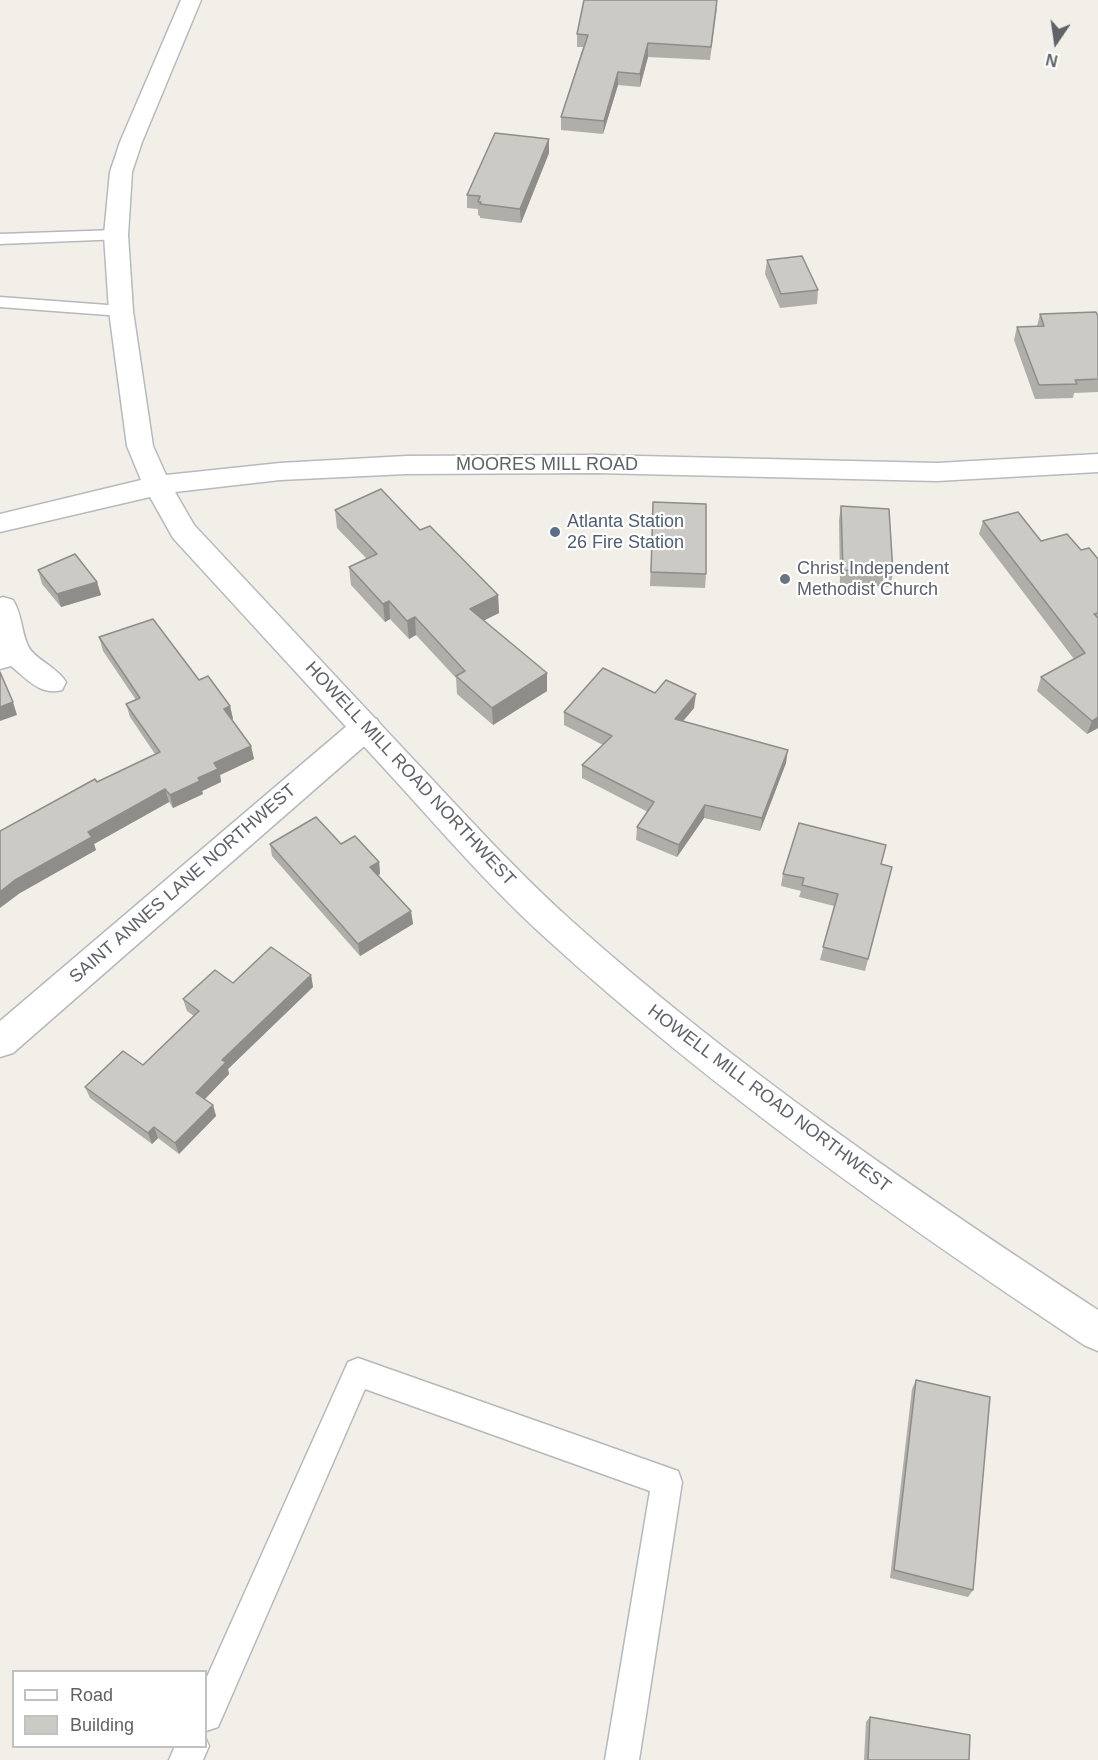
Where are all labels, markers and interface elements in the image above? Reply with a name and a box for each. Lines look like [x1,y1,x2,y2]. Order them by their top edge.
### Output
north arrow [1026,12,1086,72]
text: N [1044,50,1059,70]
street label: MOORES MILL ROAD [456,454,638,476]
place label: Atlanta Station 26 Fire Station [567,511,684,554]
marker: Atlanta Station 26 Fire Station [548,525,562,539]
place label: Christ Independent Methodist Church [797,558,949,600]
marker: Christ Independent Methodist Church [778,572,792,586]
street label: HOWELL MILL ROAD NORTHWEST [300,657,520,891]
street label: SAINT ANNES LANE NORTHWEST [65,780,301,988]
street label: HOWELL MILL ROAD NORTHWEST [643,1000,895,1198]
legend [12,1670,207,1748]
text: Road [70,1685,113,1705]
text: Building [70,1715,134,1735]

